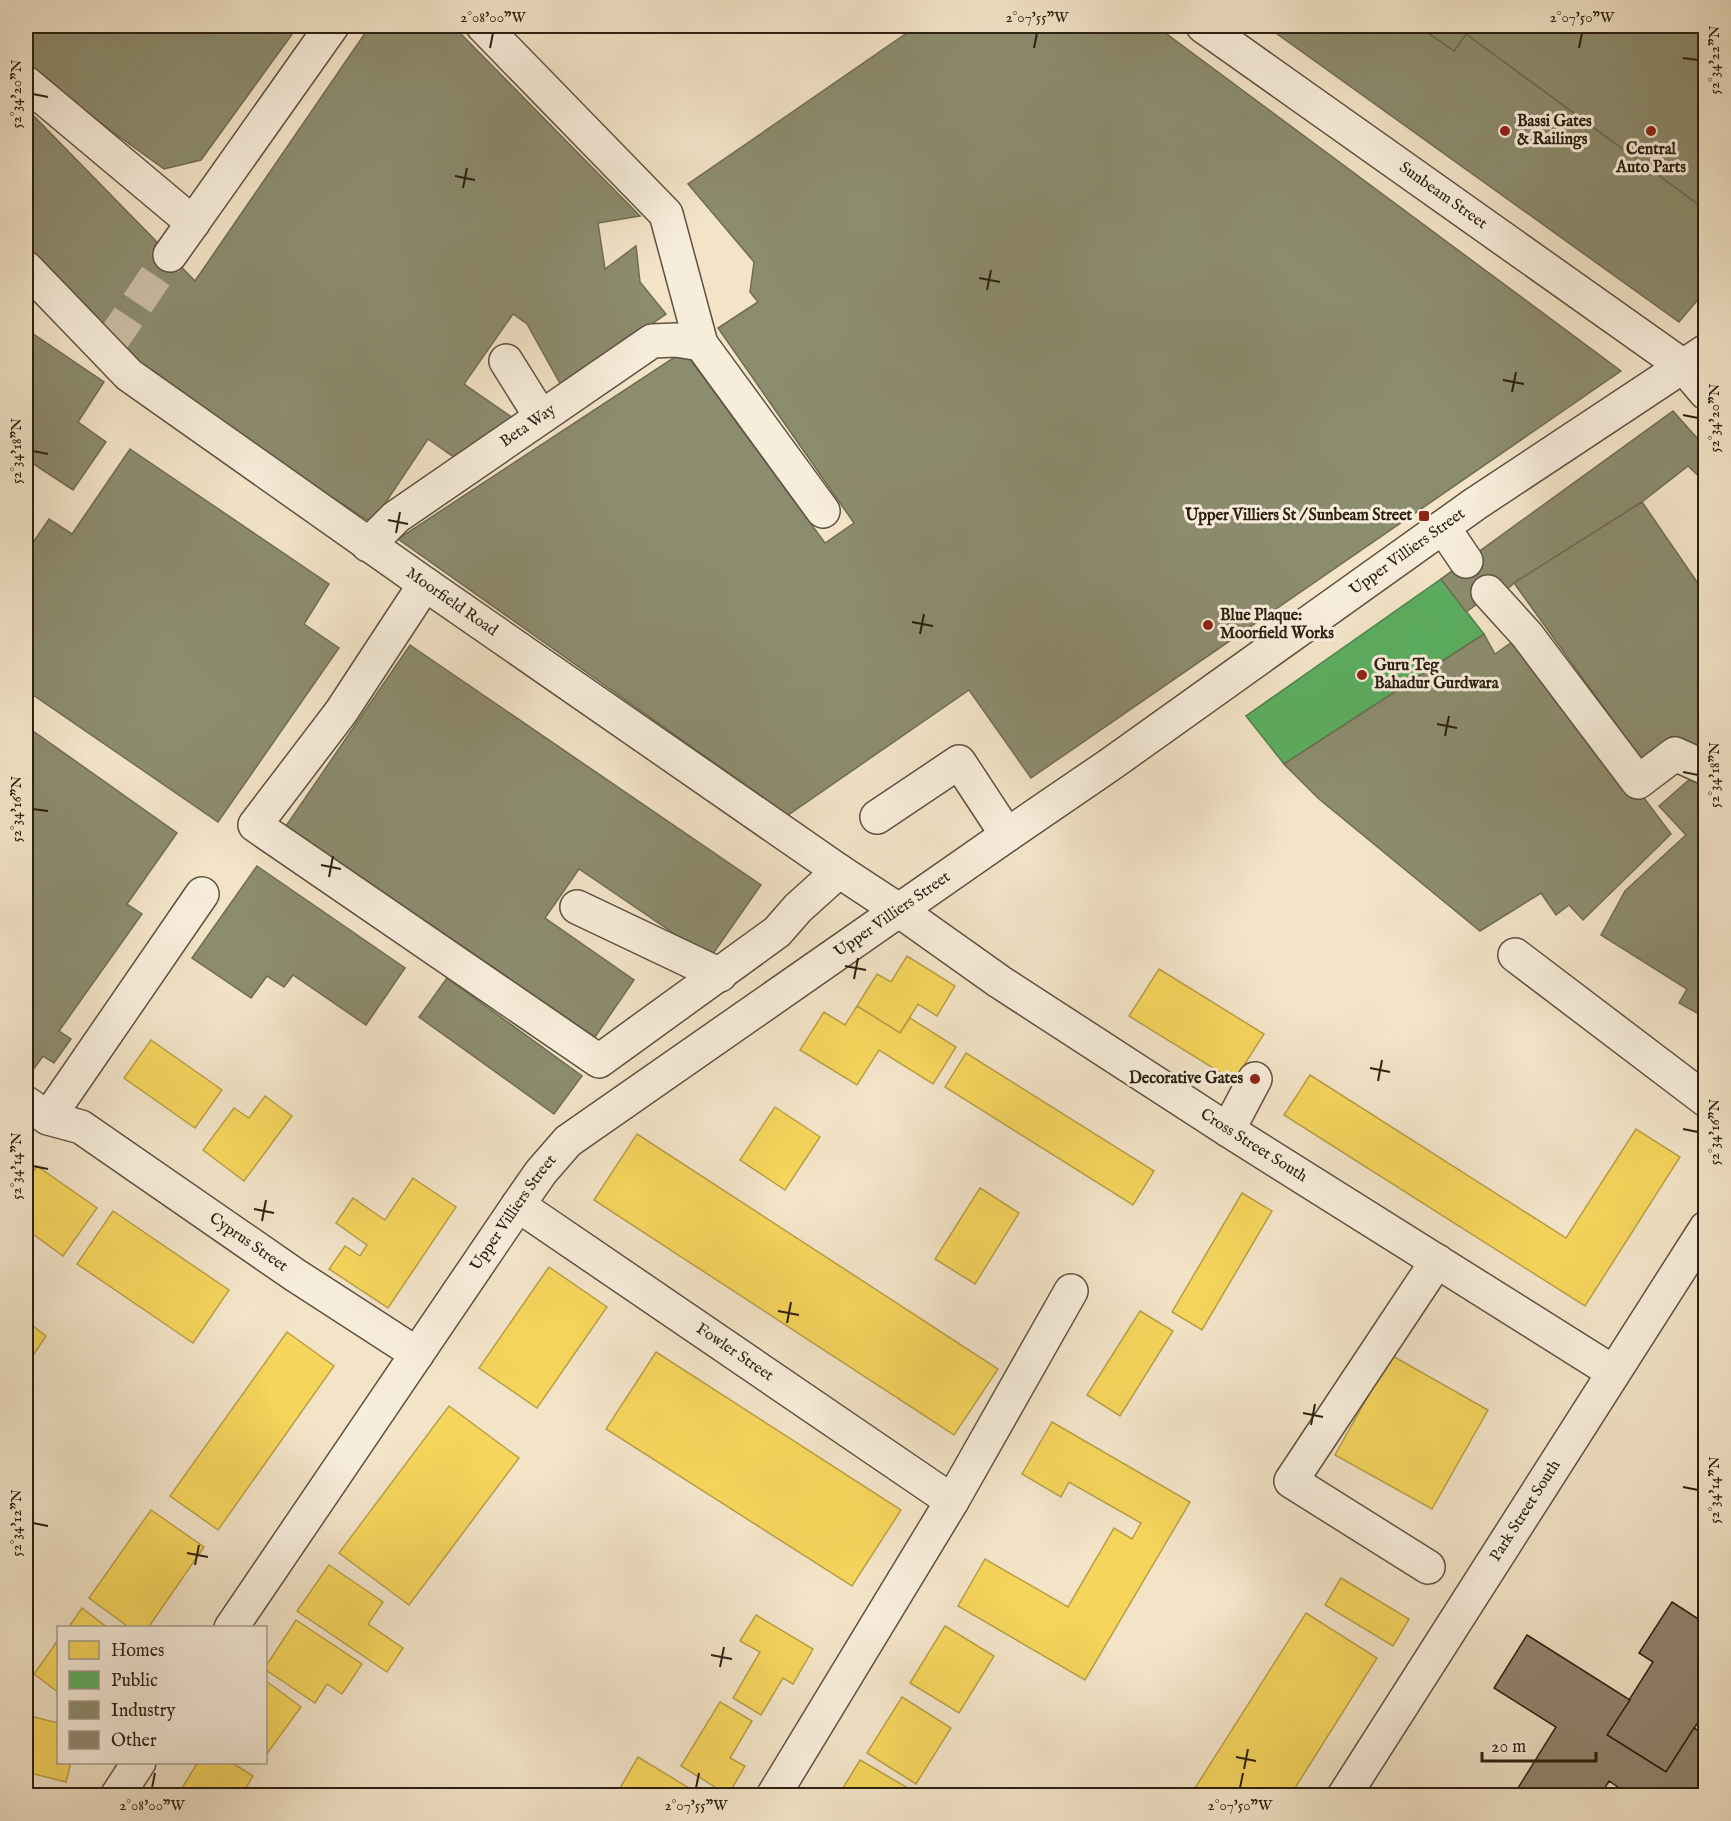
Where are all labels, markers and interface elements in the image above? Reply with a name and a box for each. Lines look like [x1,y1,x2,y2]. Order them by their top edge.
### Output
text: 2°08'00"W [460,8,527,27]
text: 2°07'55"W [1006,8,1069,27]
text: 2°07'50"W [1550,8,1615,27]
text: 52°34'22"N [1705,26,1724,94]
text: 52°34'20"N [7,59,26,129]
place label: Bassi Gates & Railings [1517,112,1592,150]
marker: Bassi Gates & Railings [1498,124,1512,138]
marker: Central Auto Parts [1644,124,1658,138]
place label: Central Auto Parts [1615,140,1686,178]
street label: Sunbeam Street [1395,158,1491,234]
text: 52°34'20"N [1705,383,1724,453]
street label: Beta Way [497,400,560,452]
text: 52°34'18"N [7,418,26,484]
street label: Upper Villiers Street [1346,504,1470,600]
place label: Upper Villiers St / Sunbeam Street [1184,506,1413,526]
marker: Upper Villiers St / Sunbeam Street [1417,509,1431,523]
street label: Moorfield Road [402,563,502,641]
place label: Blue Plaque: Moorfield Works [1220,606,1334,644]
marker: Blue Plaque: Moorfield Works [1201,618,1215,632]
place label: Guru Teg Bahadur Gurdwara [1374,656,1500,694]
marker: Guru Teg Bahadur Gurdwara [1355,668,1369,682]
text: 52°34'18"N [1705,742,1724,808]
text: 52°34'16"N [7,776,26,842]
street label: Upper Villiers Street [830,867,955,962]
place label: Decorative Gates [1129,1069,1243,1089]
marker: Decorative Gates [1248,1072,1262,1086]
text: 52°34'16"N [1705,1099,1724,1165]
street label: Cross Street South [1196,1104,1311,1187]
text: 52°34'14"N [7,1132,26,1200]
street label: Upper Villiers Street [466,1151,561,1275]
street label: Cyprus Street [205,1208,292,1277]
street label: Fowler Street [692,1319,778,1386]
street label: Park Street South [1486,1456,1566,1565]
text: 52°34'14"N [1705,1456,1724,1524]
text: 52°34'12"N [7,1489,26,1557]
legend [57,1626,267,1764]
text: Homes [111,1640,164,1663]
text: Public [111,1670,158,1693]
text: Industry [111,1700,175,1723]
scale bar [1482,1725,1596,1763]
text: Other [111,1730,157,1753]
text: 20 m [1491,1736,1526,1759]
text: 2°08'00"W [119,1796,186,1815]
text: 2°07'55"W [665,1796,728,1815]
text: 2°07'50"W [1208,1796,1273,1815]

